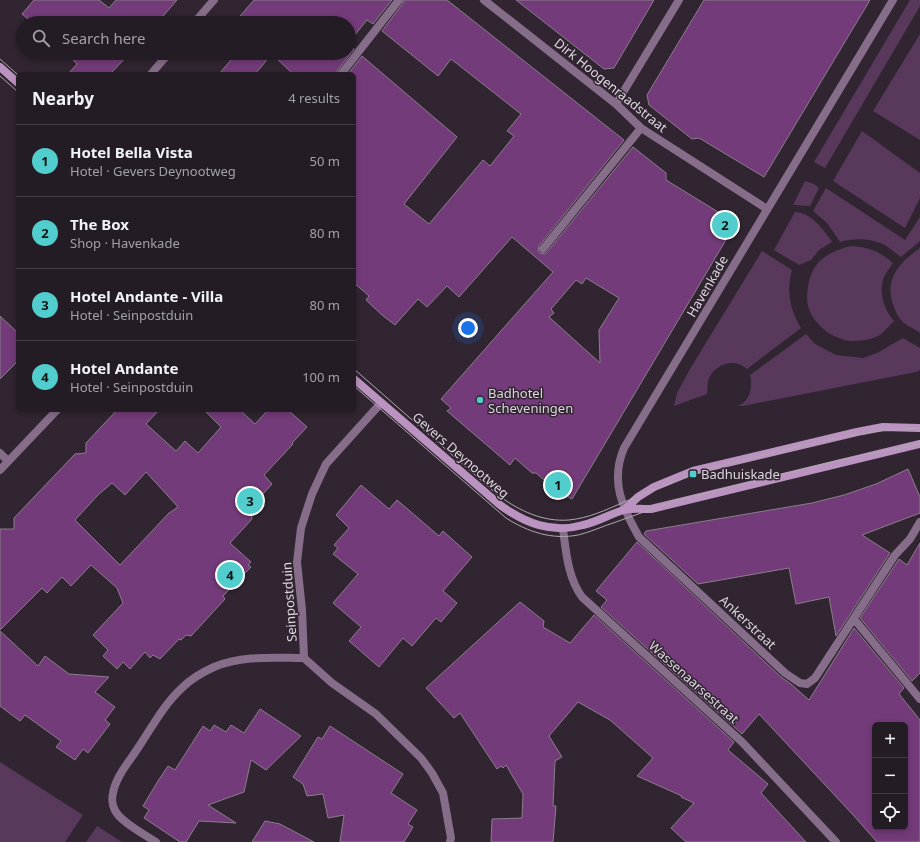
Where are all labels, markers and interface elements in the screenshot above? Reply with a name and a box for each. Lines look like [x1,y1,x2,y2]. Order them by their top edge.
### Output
search box [16,16,356,60]
icon: search [30,27,52,49]
text: Search here [62,28,145,48]
street label: Dirk Hoogenraadstraat [551,34,671,136]
text: Nearby [32,87,94,110]
text: 4 results [288,89,340,107]
text: Hotel Bella Vista [70,142,193,162]
text: 1 [41,152,49,170]
text: 50 m [310,152,340,170]
text: Hotel · Gevers Deynootweg [70,162,236,180]
pin: 2 [712,210,738,240]
text: The Box [70,214,129,234]
text: 2 [41,224,49,242]
text: 80 m [310,224,340,242]
text: Shop · Havenkade [70,234,180,252]
street label: Havenkade [682,252,732,320]
text: Hotel Andante - Villa [70,286,223,306]
text: 3 [41,296,49,314]
text: 80 m [310,296,340,314]
text: Hotel · Seinpostduin [70,306,193,324]
your location [458,318,478,338]
text: Hotel Andante [70,358,179,378]
text: 4 [41,368,49,386]
text: 100 m [302,368,340,386]
text: Hotel · Seinpostduin [70,378,193,396]
place label: Badhotel Scheveningen [488,384,573,417]
marker: Badhotel Scheveningen [475,395,485,405]
street label: Gevers Deynootweg [409,408,513,502]
place label: Badhuiskade [701,465,780,483]
marker: Badhuiskade [688,469,698,479]
pin: 1 [545,470,571,500]
pin: 3 [237,486,263,516]
pin: 4 [217,560,243,590]
street label: Seinpostduin [277,561,301,643]
street label: Ankerstraat [716,591,780,653]
street label: Wassenaarsestraat [645,637,743,728]
map controls [872,722,908,830]
button: + [872,722,908,758]
button: − [872,758,908,794]
button: locate [872,794,908,830]

